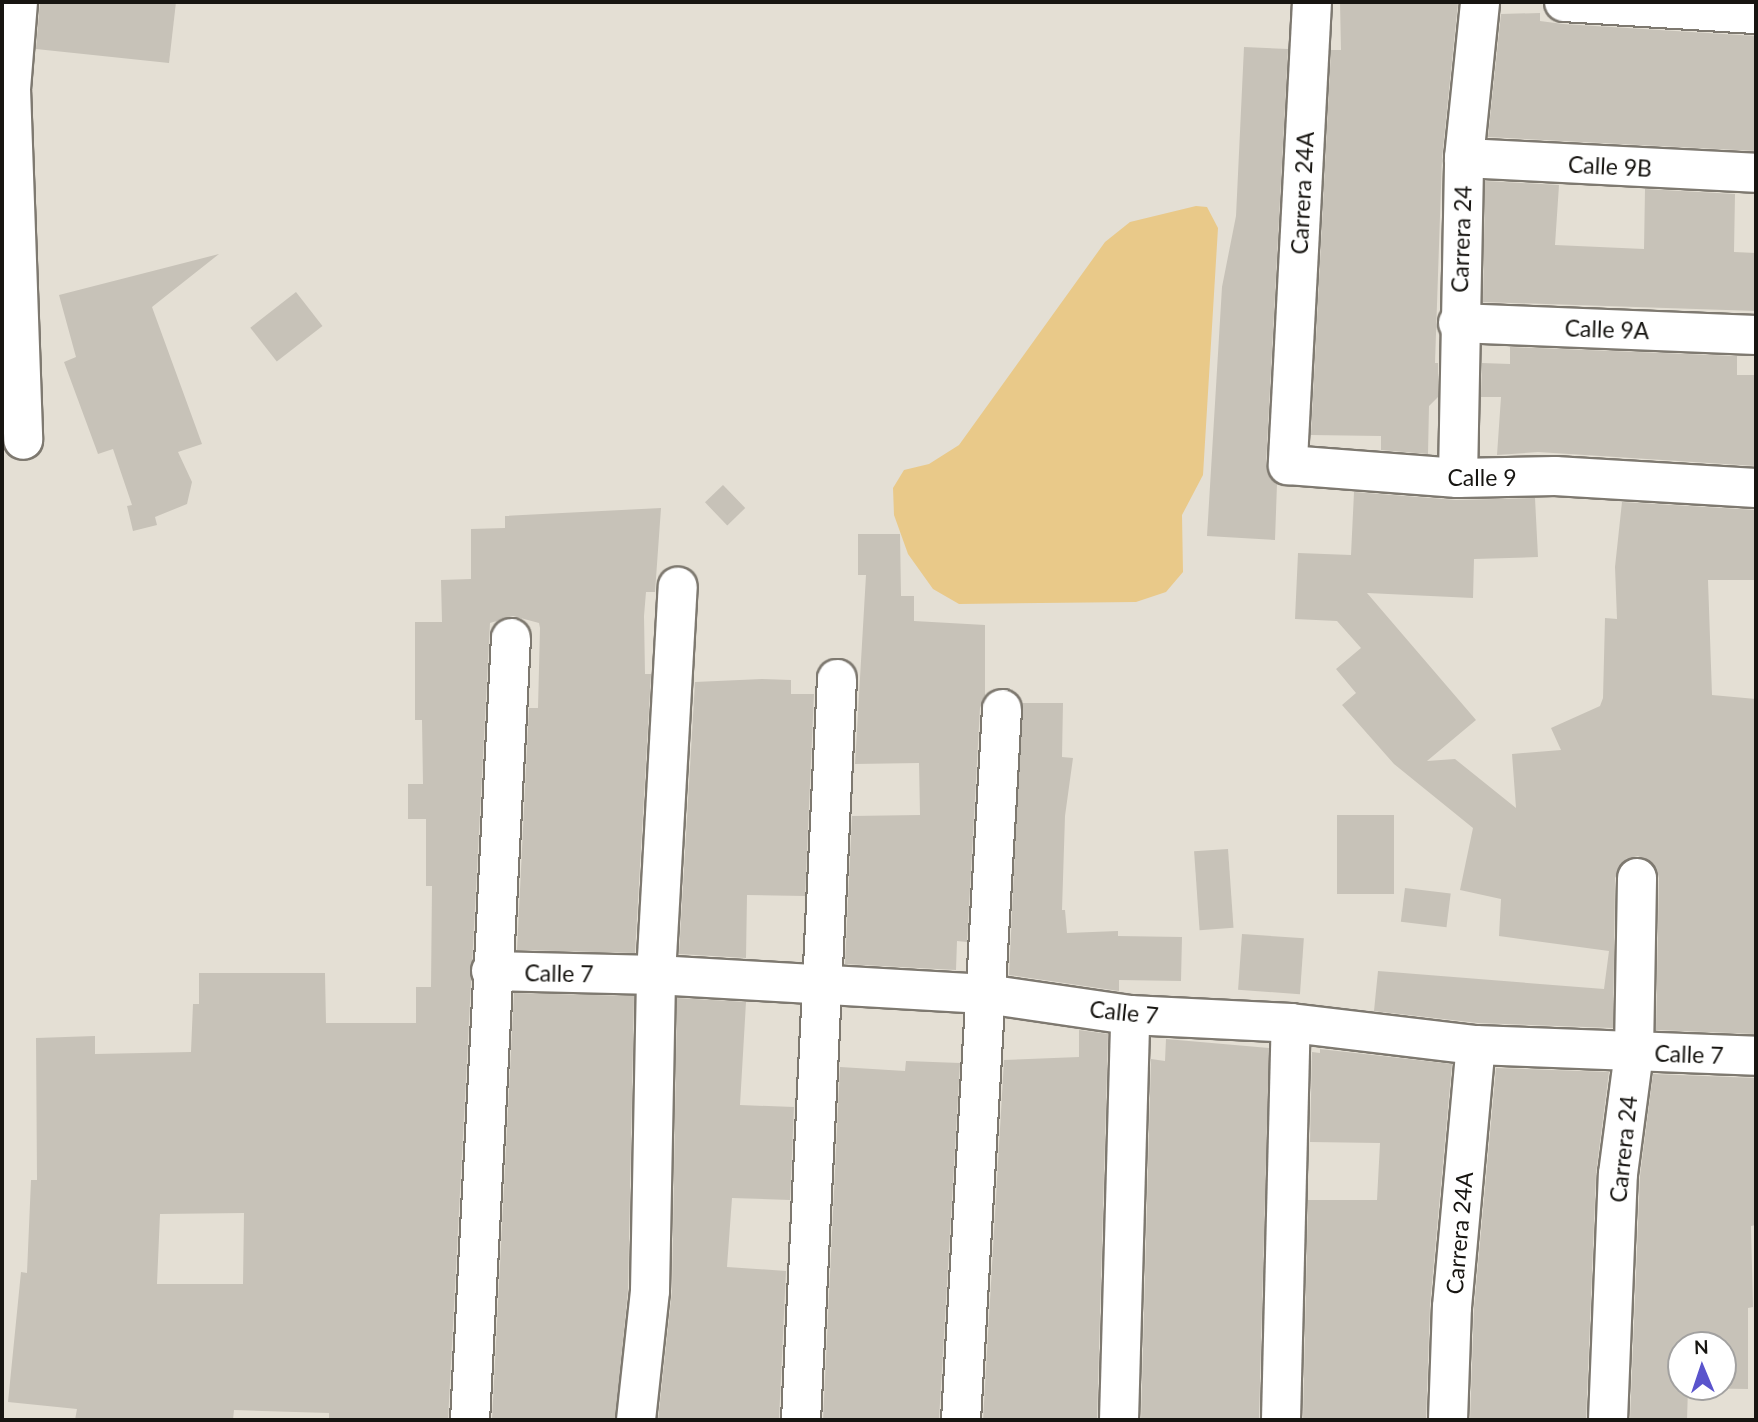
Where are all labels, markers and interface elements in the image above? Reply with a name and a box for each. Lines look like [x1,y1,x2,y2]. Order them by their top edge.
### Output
street label: Carrera 24A [1285,131,1319,255]
street label: Calle 9B [1567,150,1653,182]
street label: Carrera 24 [1445,185,1477,293]
street label: Calle 9A [1564,314,1650,344]
street label: Calle 9 [1447,463,1517,491]
street label: Calle 7 [524,959,594,987]
street label: Calle 7 [1088,995,1160,1029]
street label: Calle 7 [1654,1039,1724,1069]
street label: Carrera 24 [1604,1094,1642,1204]
street label: Carrera 24A [1440,1171,1478,1295]
north arrow [1667,1331,1737,1401]
text: N [1694,1335,1709,1358]

